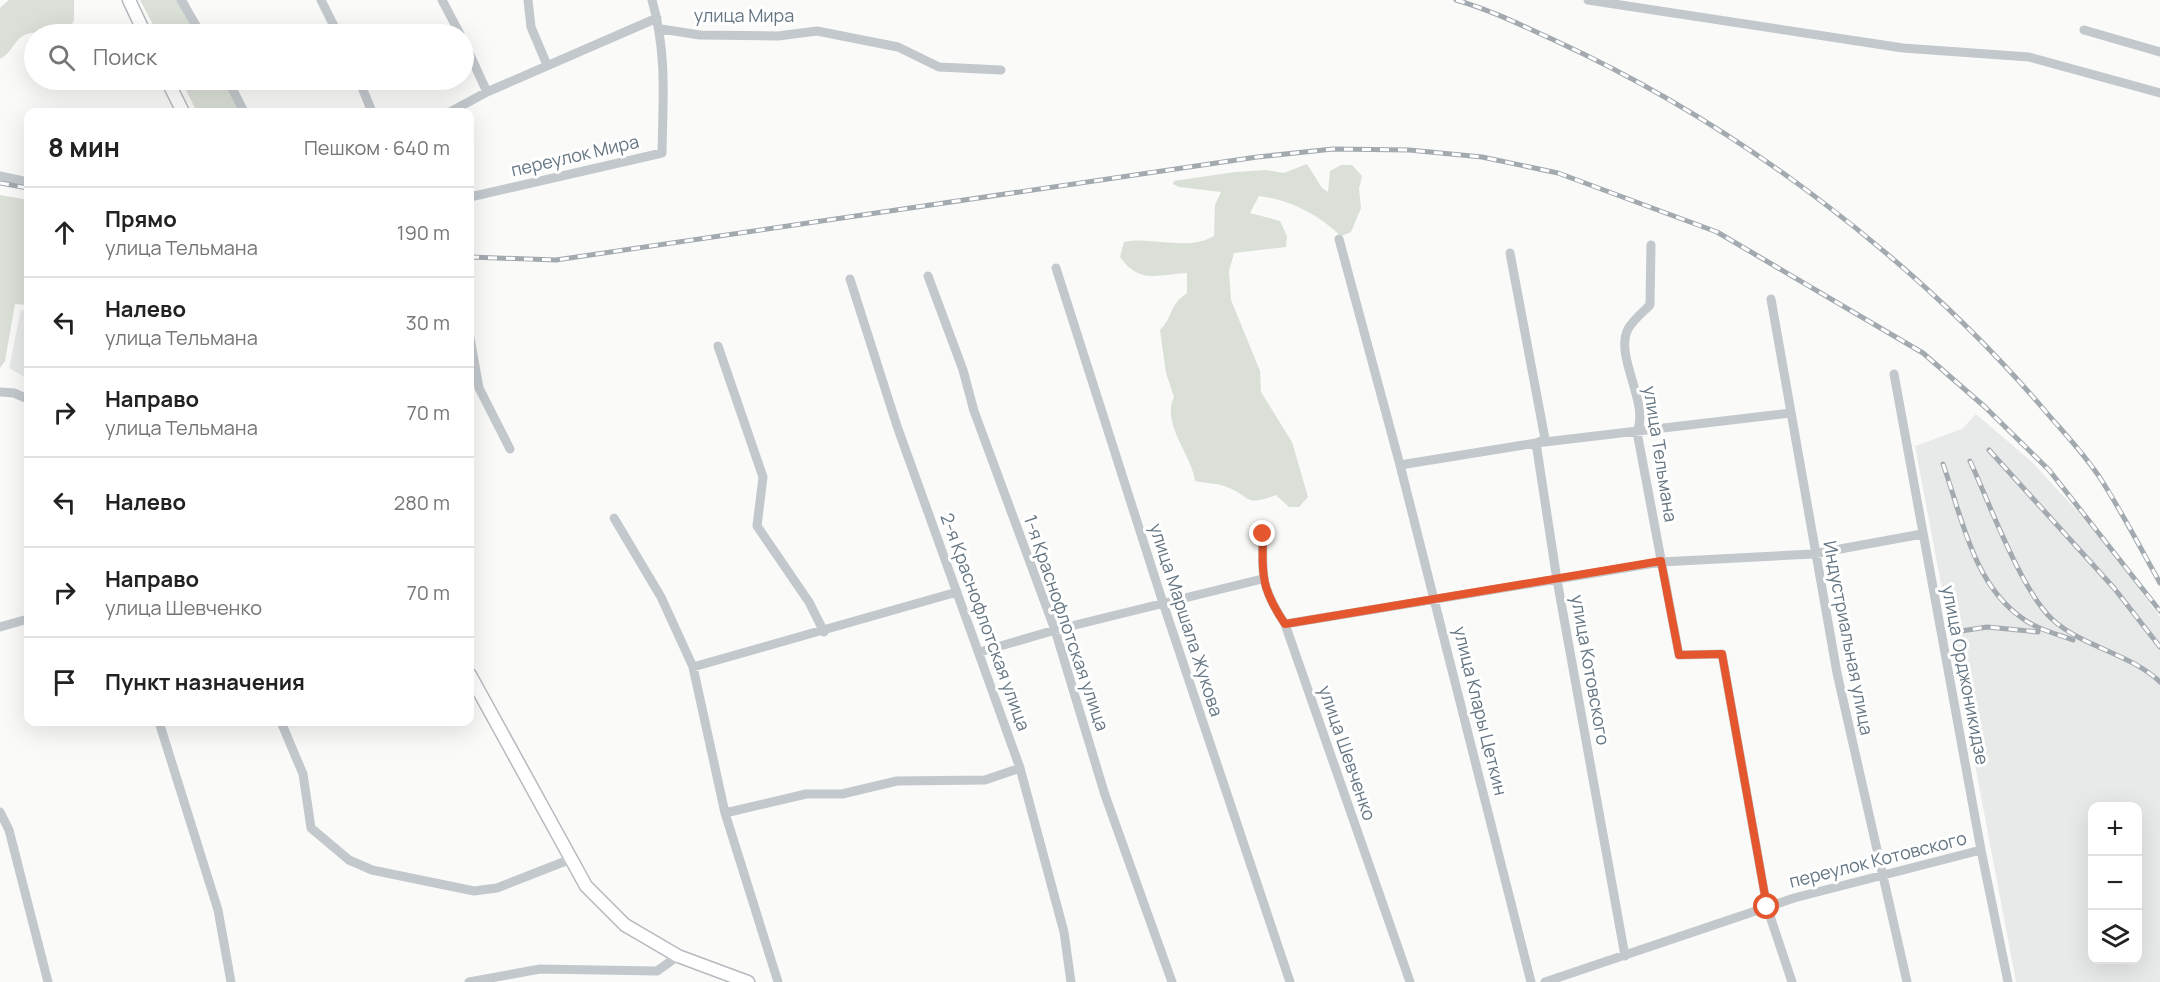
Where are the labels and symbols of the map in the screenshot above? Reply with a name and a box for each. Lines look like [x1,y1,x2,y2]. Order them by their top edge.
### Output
street label: улица Мира [694,3,794,27]
street label: переулок Мира [509,129,641,181]
street label: улица Тельмана [1638,384,1684,524]
street label: 2-я Краснофлотская улица [935,510,1037,734]
street label: 1-я Краснофлотская улица [1019,512,1115,734]
street label: улица Маршала Жукова [1144,520,1230,719]
route end [1249,520,1275,546]
street label: Индустриальная улица [1818,539,1880,737]
street label: улица Орджоникидзе [1937,583,1995,767]
street label: улица Котовского [1566,593,1616,747]
street label: улица Клары Цеткин [1448,624,1514,798]
street label: улица Шевченко [1314,682,1382,823]
street label: переулок Котовского [1786,825,1969,893]
route start [1753,893,1779,919]

